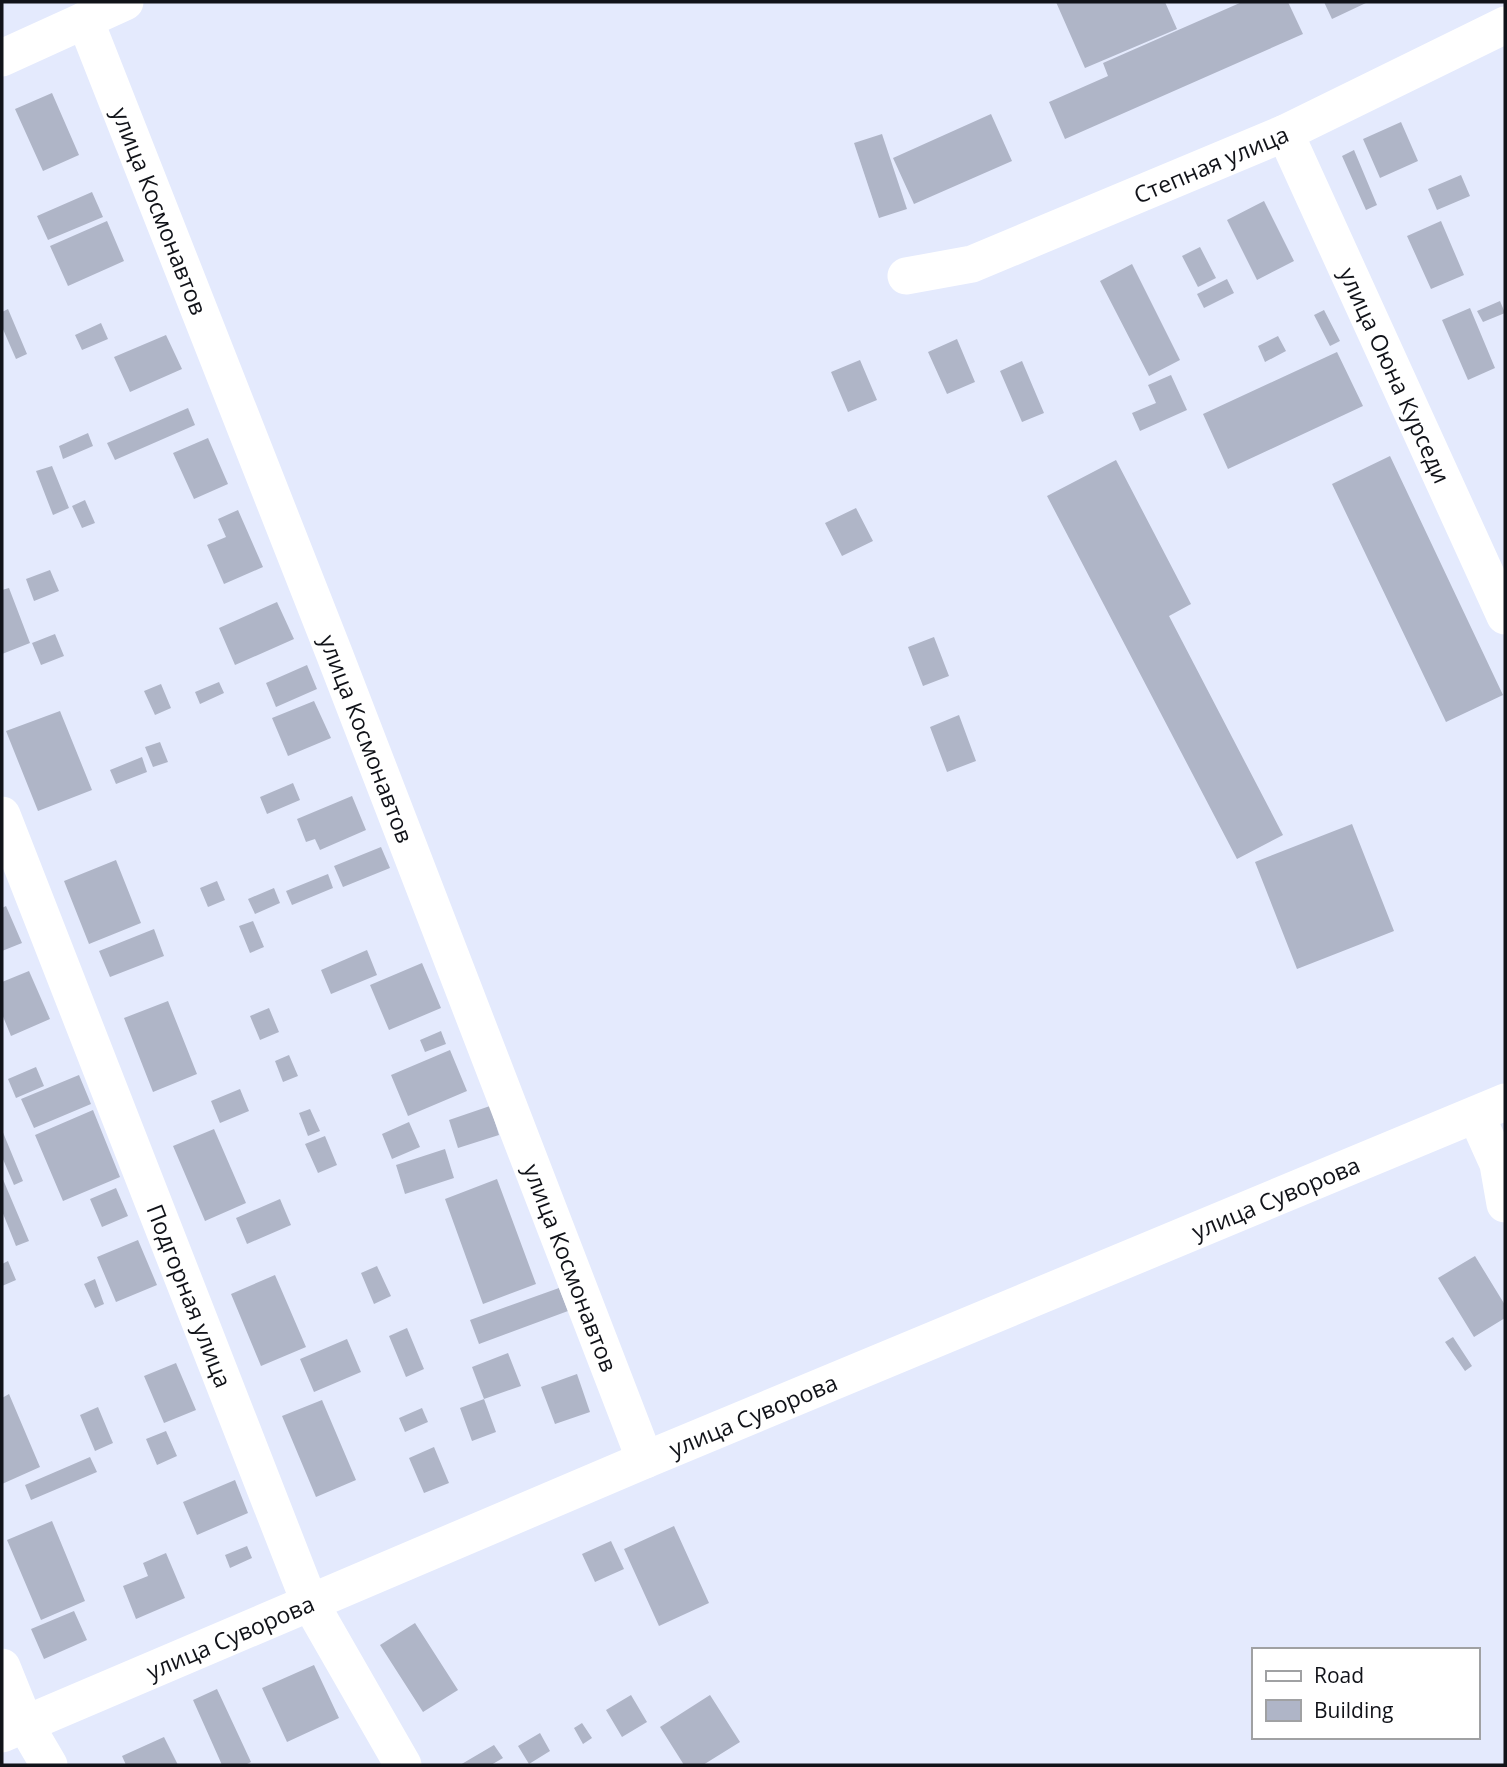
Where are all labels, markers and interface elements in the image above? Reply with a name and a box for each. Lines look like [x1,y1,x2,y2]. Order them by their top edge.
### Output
street label: улица Космонавтов [105,102,215,319]
street label: Степная улица [1129,117,1293,211]
street label: улица Оюна Курседи [1332,262,1458,488]
street label: улица Космонавтов [312,630,422,847]
street label: улица Суворова [1187,1148,1365,1247]
street label: улица Космонавтов [516,1159,625,1376]
street label: Подгорная улица [139,1199,240,1392]
street label: улица Суворова [664,1366,842,1464]
street label: улица Суворова [141,1587,319,1687]
legend [1252,1648,1479,1739]
text: Road [1314,1661,1364,1689]
text: Building [1314,1696,1393,1724]

